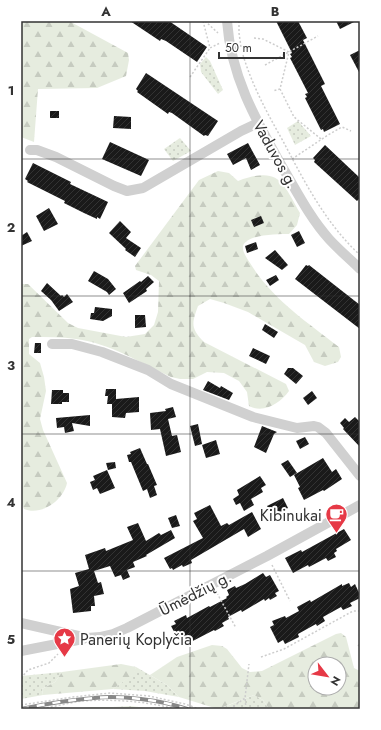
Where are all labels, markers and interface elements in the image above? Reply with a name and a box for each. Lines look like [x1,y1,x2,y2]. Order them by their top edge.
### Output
text: A [100,2,111,21]
text: B [271,2,280,21]
scale bar [219,34,284,60]
text: 50 m [225,39,252,57]
text: 1 [8,81,14,100]
street label: Vaduvos g. [247,116,304,193]
text: 2 [7,218,15,237]
text: 3 [7,356,15,375]
text: 4 [6,493,16,512]
cafe icon: Kibinukai [324,502,350,535]
place label: Kibinukai [260,504,322,527]
street label: Ūmėdžių g. [155,565,235,622]
place icon: Panerių Koplyčia [51,626,77,659]
place label: Panerių Koplyčia [80,628,192,651]
text: 5 [7,630,15,649]
north arrow [307,656,347,696]
text: N [326,673,345,689]

